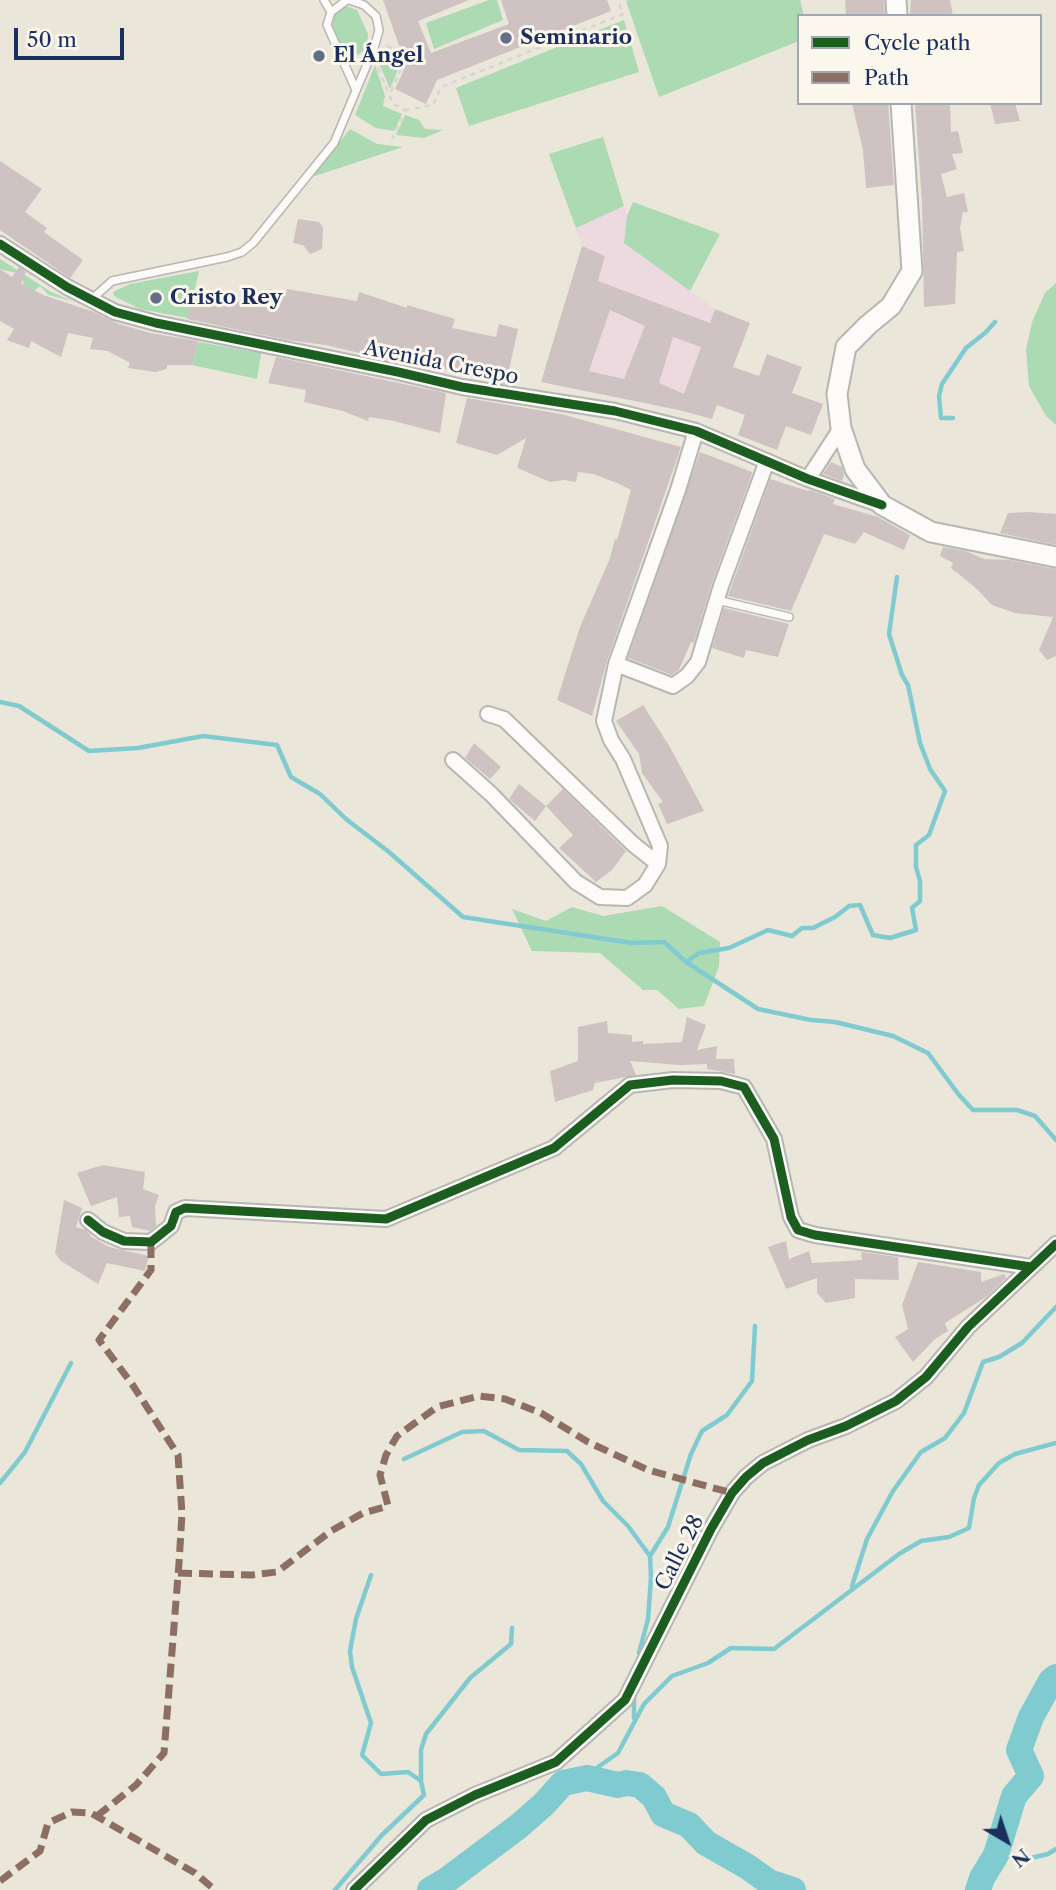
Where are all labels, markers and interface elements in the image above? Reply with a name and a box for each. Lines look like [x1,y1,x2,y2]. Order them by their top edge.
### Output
scale bar [18,14,128,58]
legend [797,14,1042,105]
place label: Seminario [520,25,632,51]
text: 50 m [27,27,77,52]
marker: Seminario [498,30,514,46]
text: Cycle path [864,30,971,55]
place label: El Ángel [333,43,423,69]
marker: El Ángel [311,48,327,64]
text: Path [864,65,909,90]
place label: Cristo Rey [170,285,282,311]
marker: Cristo Rey [148,290,164,306]
street label: Avenida Crespo [361,336,521,390]
street label: Calle 28 [650,1511,710,1595]
north arrow [972,1806,1042,1876]
text: N [1007,1844,1034,1872]

